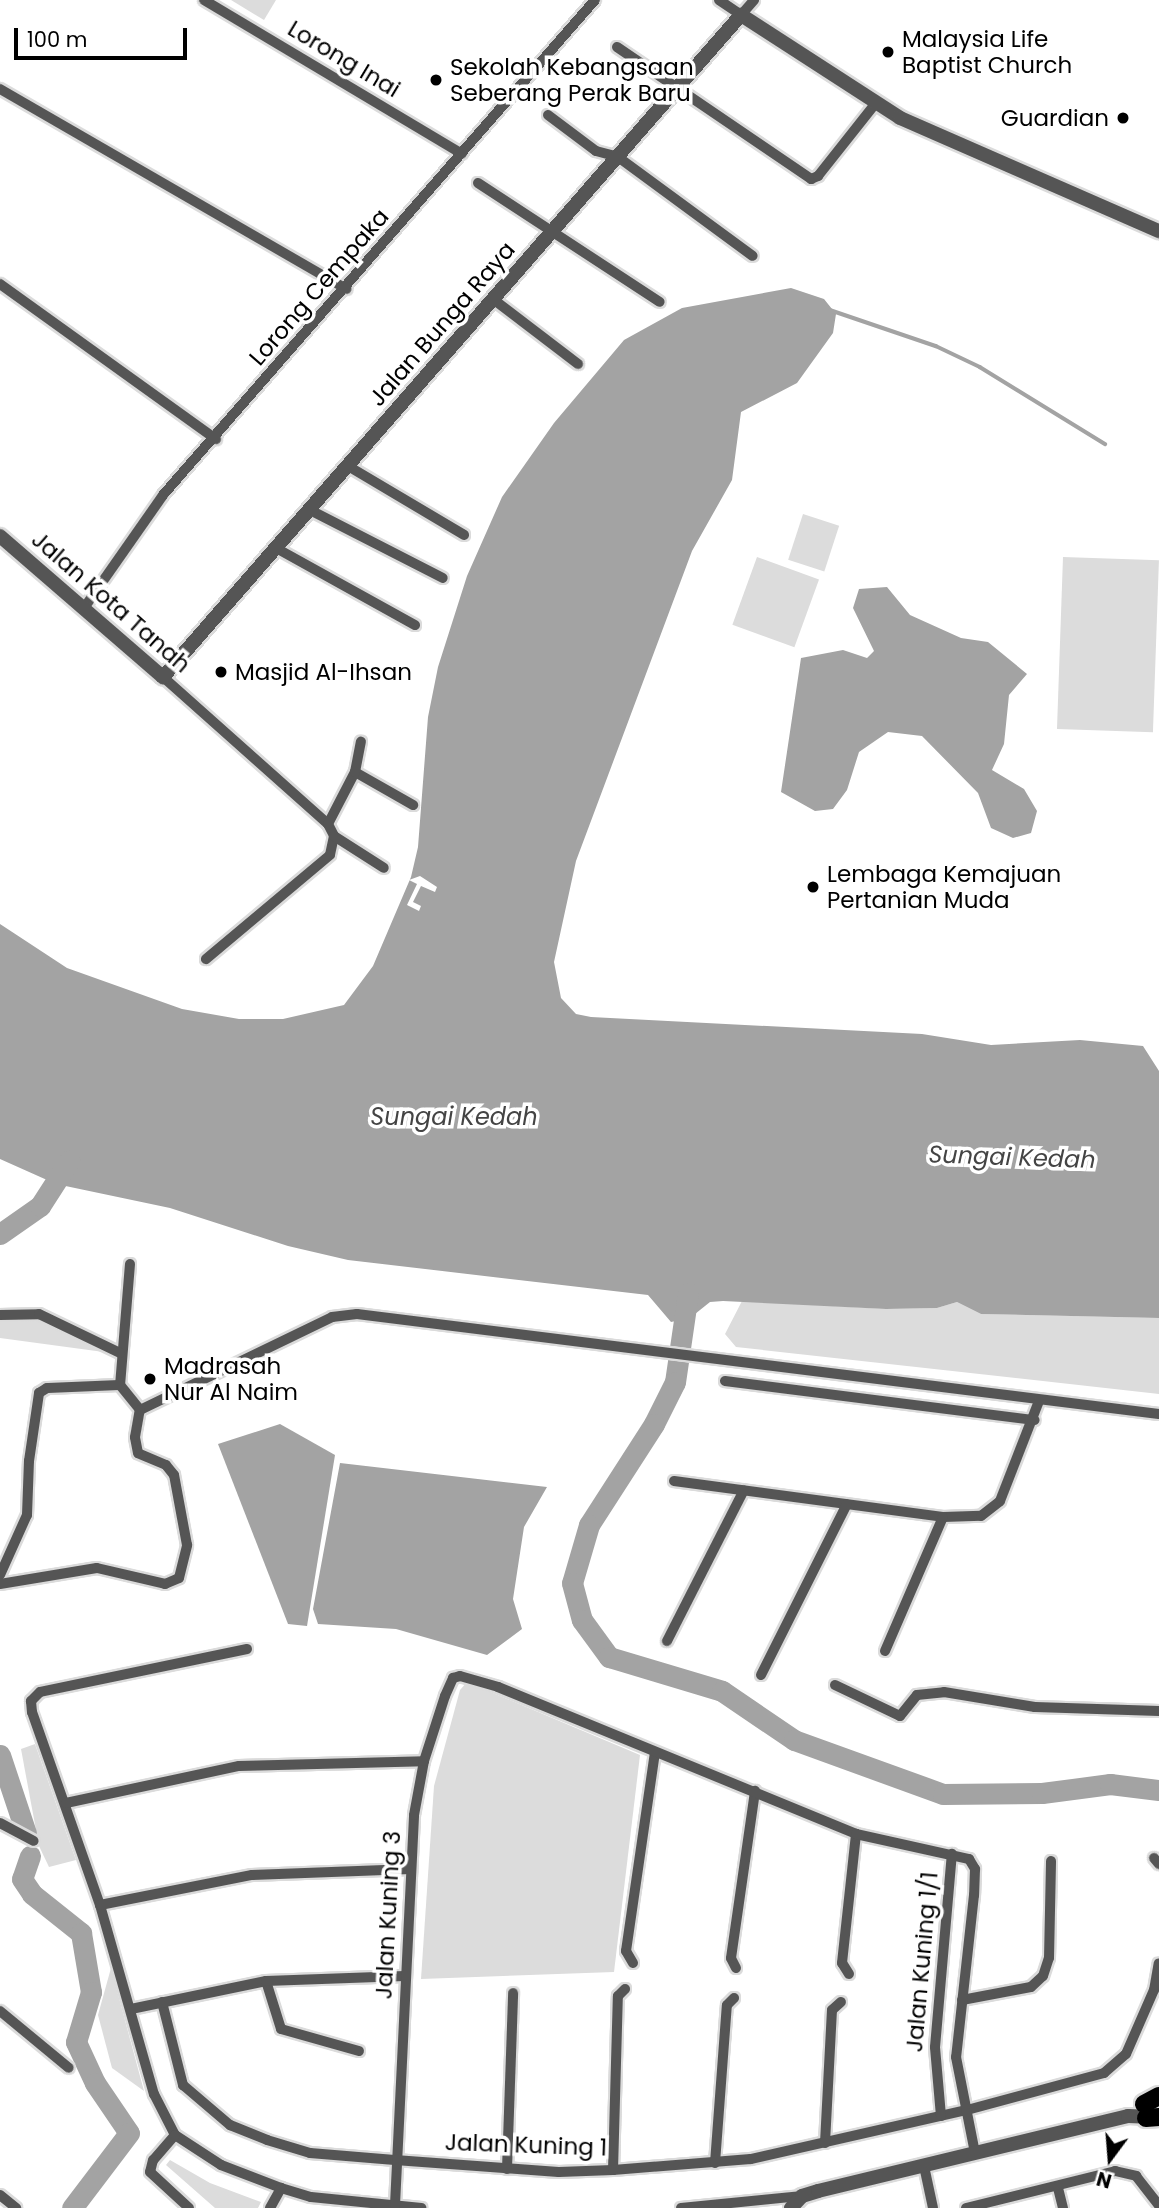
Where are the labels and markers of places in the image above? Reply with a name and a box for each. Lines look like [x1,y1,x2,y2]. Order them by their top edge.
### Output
place label: Malaysia Life Baptist Church [902,25,1072,79]
marker: Malaysia Life Baptist Church [880,44,896,60]
place label: Sekolah Kebangsaan Seberang Perak Baru [450,53,694,107]
marker: Sekolah Kebangsaan Seberang Perak Baru [428,72,444,88]
place label: Guardian [1001,104,1109,132]
marker: Guardian [1115,110,1131,126]
place label: Masjid Al-Ihsan [235,658,412,686]
marker: Masjid Al-Ihsan [213,664,229,680]
place label: Lembaga Kemajuan Pertanian Muda [827,860,1061,914]
marker: Lembaga Kemajuan Pertanian Muda [805,879,821,895]
place label: Madrasah Nur Al Naim [164,1352,298,1406]
marker: Madrasah Nur Al Naim [142,1371,158,1387]

